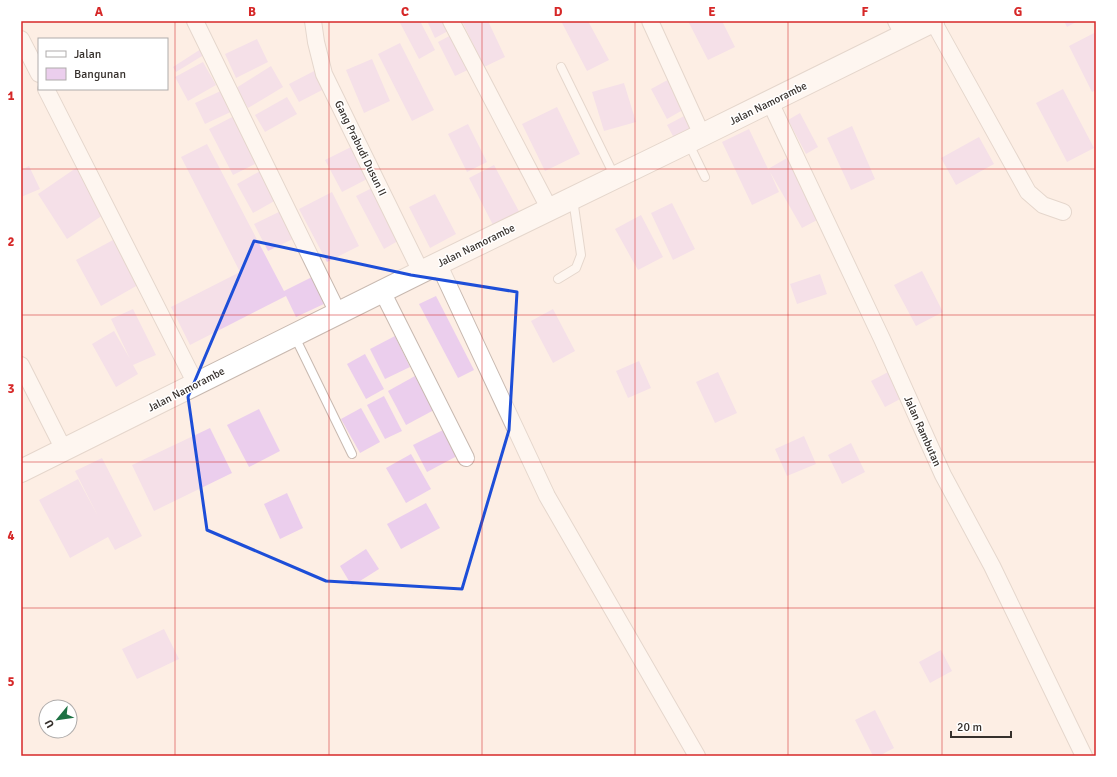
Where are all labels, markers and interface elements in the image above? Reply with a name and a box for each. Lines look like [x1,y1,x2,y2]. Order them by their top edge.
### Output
text: A [95,4,104,20]
text: B [248,4,256,20]
text: C [401,4,409,20]
text: D [554,4,563,20]
text: E [708,4,716,20]
text: F [862,4,869,20]
text: G [1014,4,1022,20]
legend [38,38,168,90]
text: Jalan [74,47,101,62]
text: Bangunan [74,67,126,82]
street label: Jalan Namorambe [727,79,809,128]
text: 1 [7,88,15,104]
street label: Gang Prabudi Dusun II [332,98,389,198]
street label: Jalan Namorambe [435,221,517,270]
text: 2 [7,234,15,250]
street label: Jalan Namorambe [146,364,227,414]
text: 3 [7,381,15,397]
street label: Jalan Rambutan [901,394,944,468]
text: 4 [7,528,15,544]
text: 5 [7,674,15,690]
north arrow [38,699,78,739]
scale bar [951,713,1011,739]
text: U [42,717,57,730]
text: 20 m [957,720,982,735]

